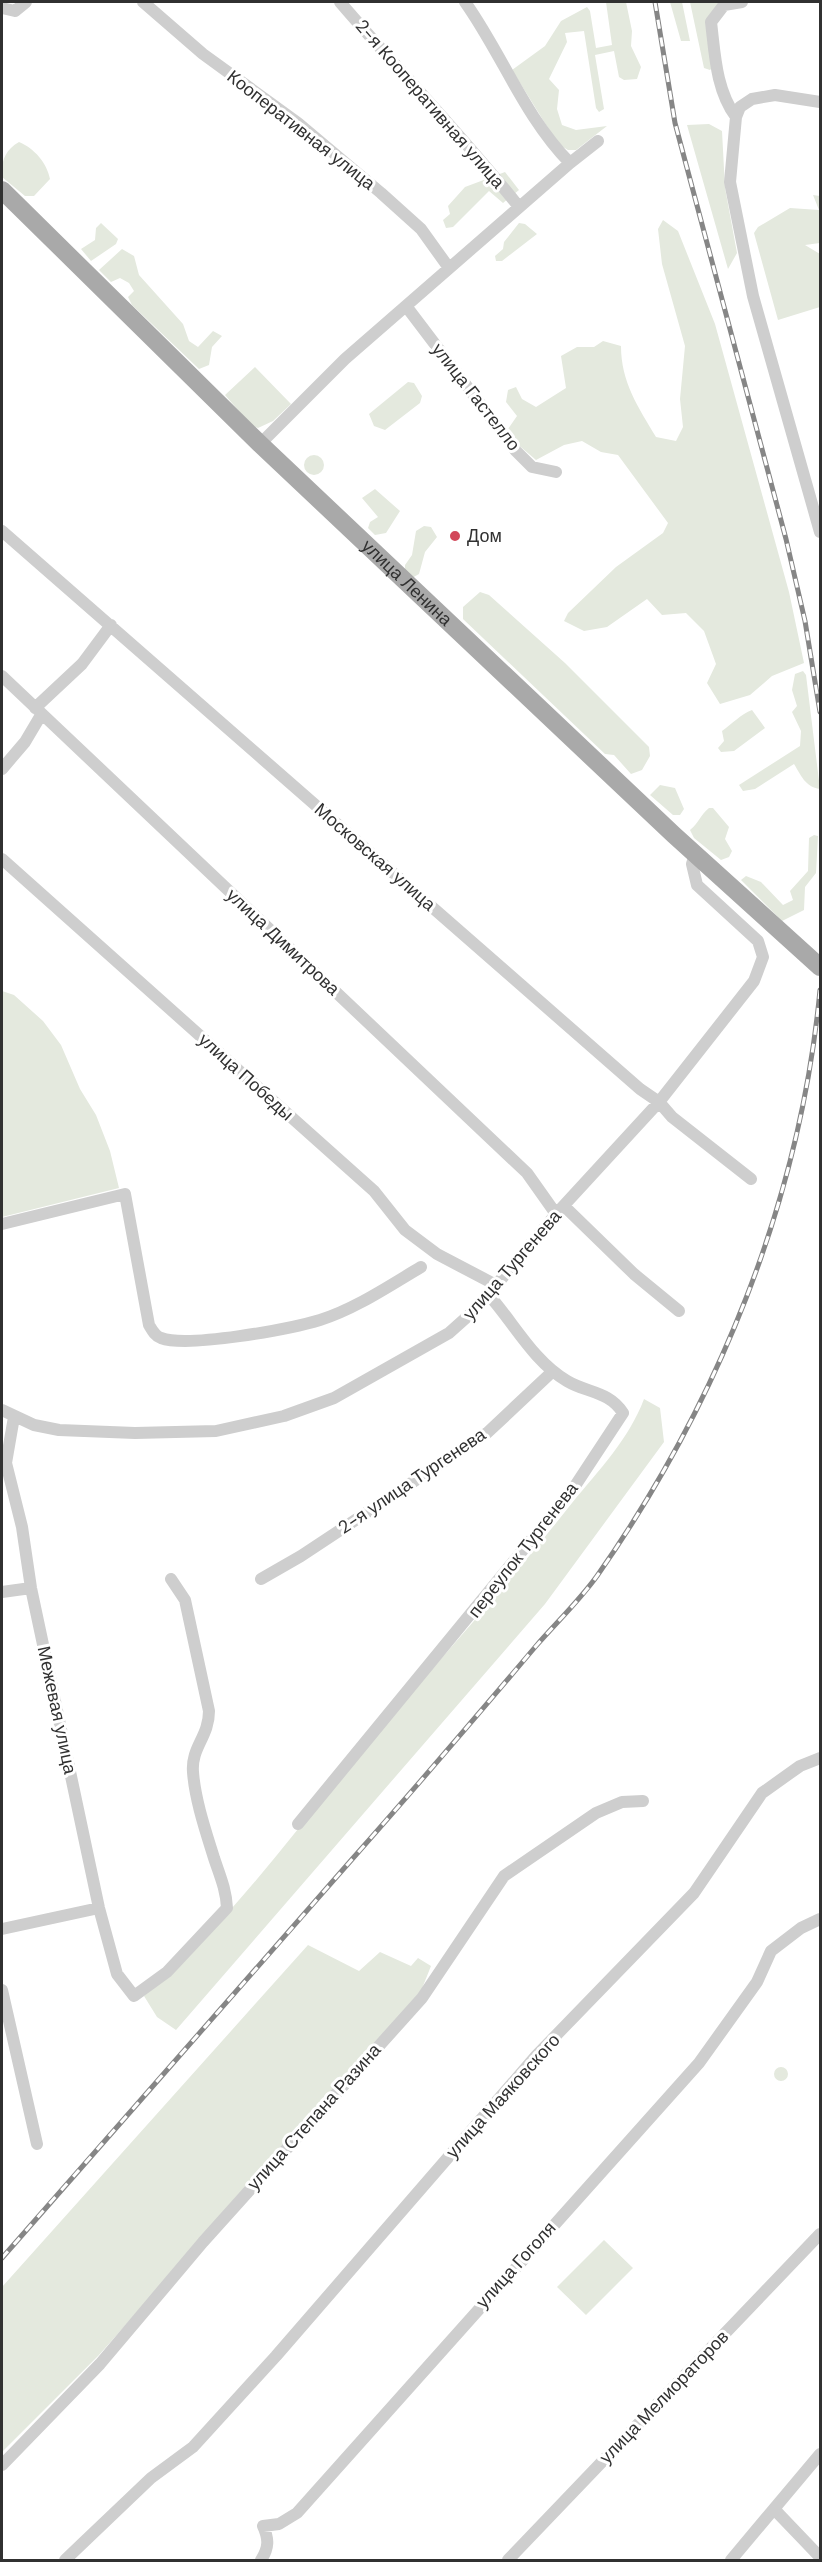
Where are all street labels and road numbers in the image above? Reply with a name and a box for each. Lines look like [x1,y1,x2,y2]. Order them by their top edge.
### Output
street label: 2-я Кооперативная улица [350,14,511,194]
street label: Кооперативная улица [222,65,381,196]
street label: улица Гастелло [426,338,526,456]
street label: улица Ленина [356,534,458,632]
street label: Московская улица [309,798,441,917]
street label: улица Димитрова [221,883,346,1001]
street label: улица Победы [193,1028,299,1126]
street label: улица Тургенева [457,1204,567,1325]
street label: 2-я улица Тургенева [333,1422,491,1539]
street label: переулок Тургенева [462,1476,584,1623]
street label: Межевая улица [32,1644,83,1777]
street label: улица Маяковского [441,2029,565,2163]
street label: улица Степана Разина [242,2038,387,2195]
street label: улица Гоголя [471,2217,561,2313]
street label: улица Мелиораторов [594,2325,734,2469]

